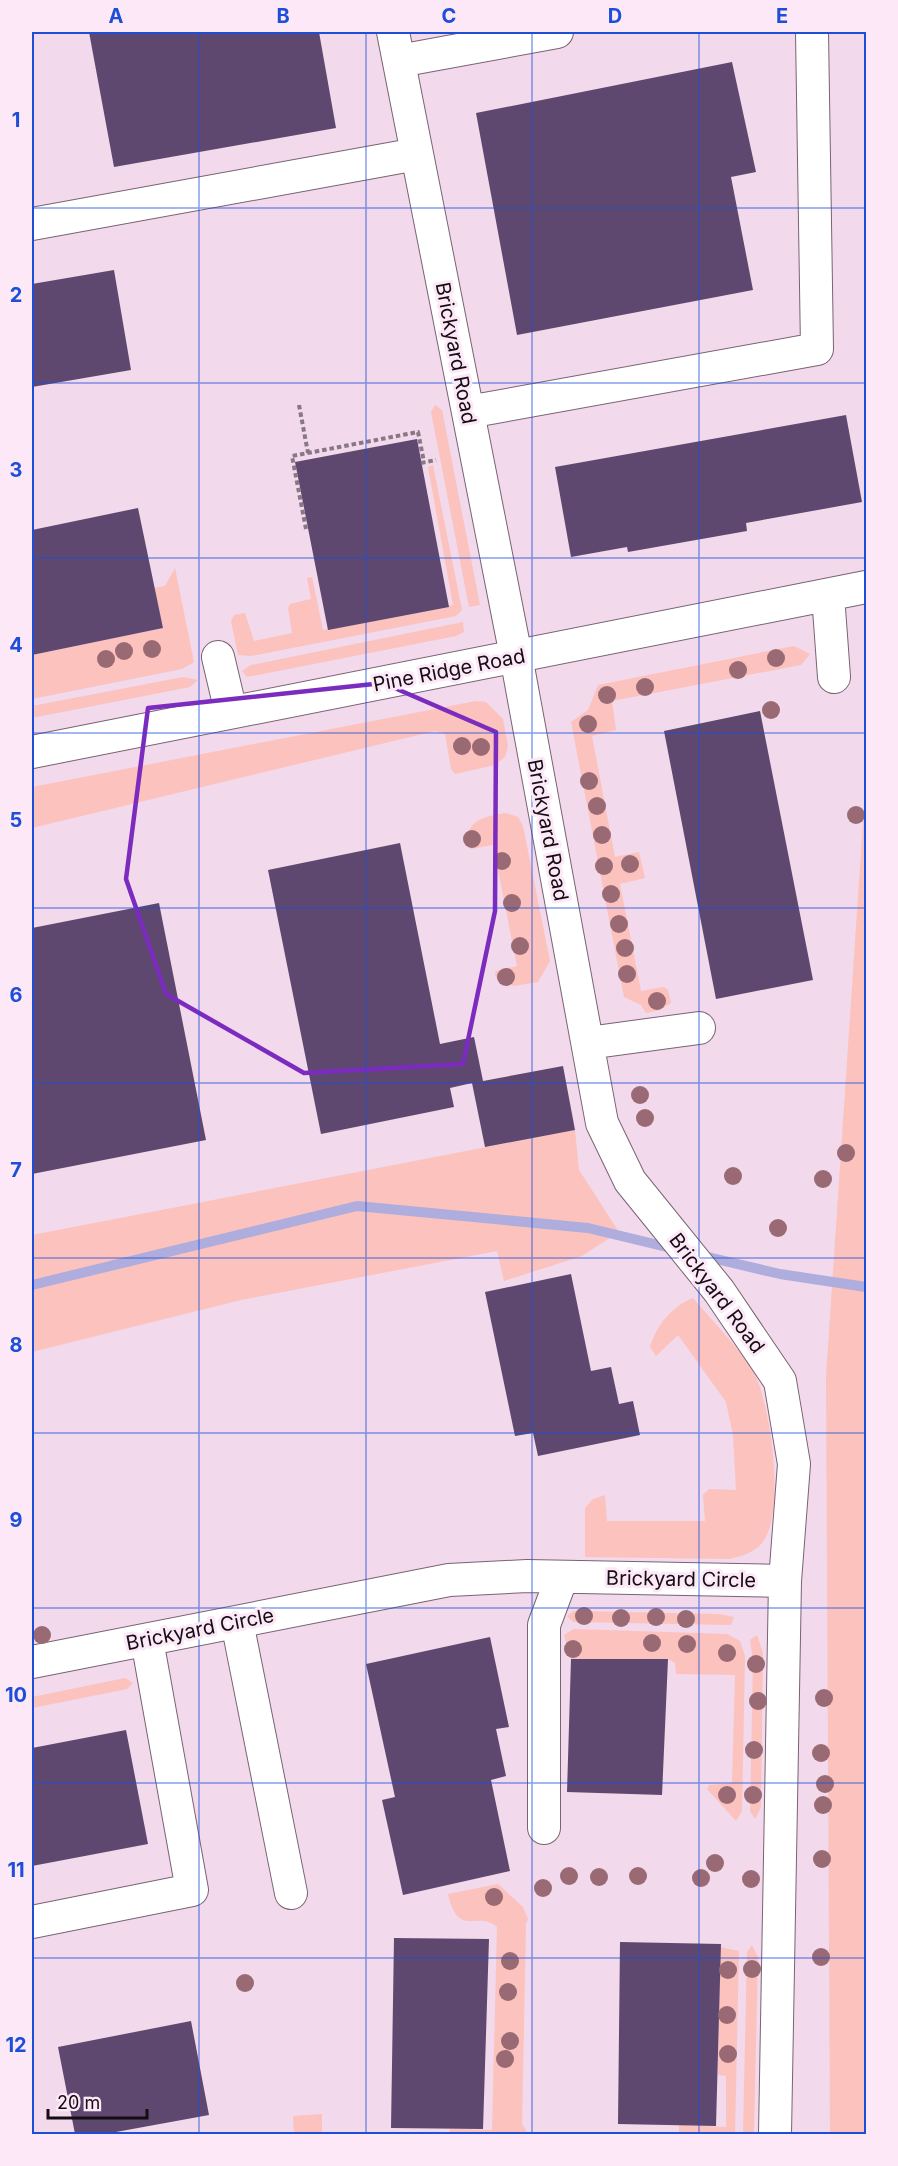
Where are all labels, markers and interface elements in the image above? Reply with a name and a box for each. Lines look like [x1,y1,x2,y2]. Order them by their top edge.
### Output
text: A [109,4,124,28]
text: B [276,4,290,28]
text: C [442,4,456,28]
text: D [608,4,622,28]
text: E [776,4,788,28]
text: 1 [12,108,20,132]
street label: Brickyard Road [430,280,482,426]
text: 2 [10,283,22,307]
text: 3 [10,458,22,482]
text: 4 [9,633,23,657]
street label: Pine Ridge Road [371,643,527,697]
street label: Brickyard Road [522,757,574,903]
text: 5 [10,808,22,832]
text: 6 [10,983,23,1007]
text: 7 [10,1158,22,1182]
street label: Brickyard Road [664,1228,770,1358]
text: 8 [9,1333,23,1357]
text: 9 [10,1508,23,1532]
street label: Brickyard Circle [606,1566,756,1592]
street label: Brickyard Circle [124,1603,276,1655]
text: 10 [5,1683,27,1707]
text: 11 [7,1858,25,1882]
text: 12 [5,2033,27,2057]
scale bar [48,2082,147,2120]
text: 20 m [57,2092,100,2113]

